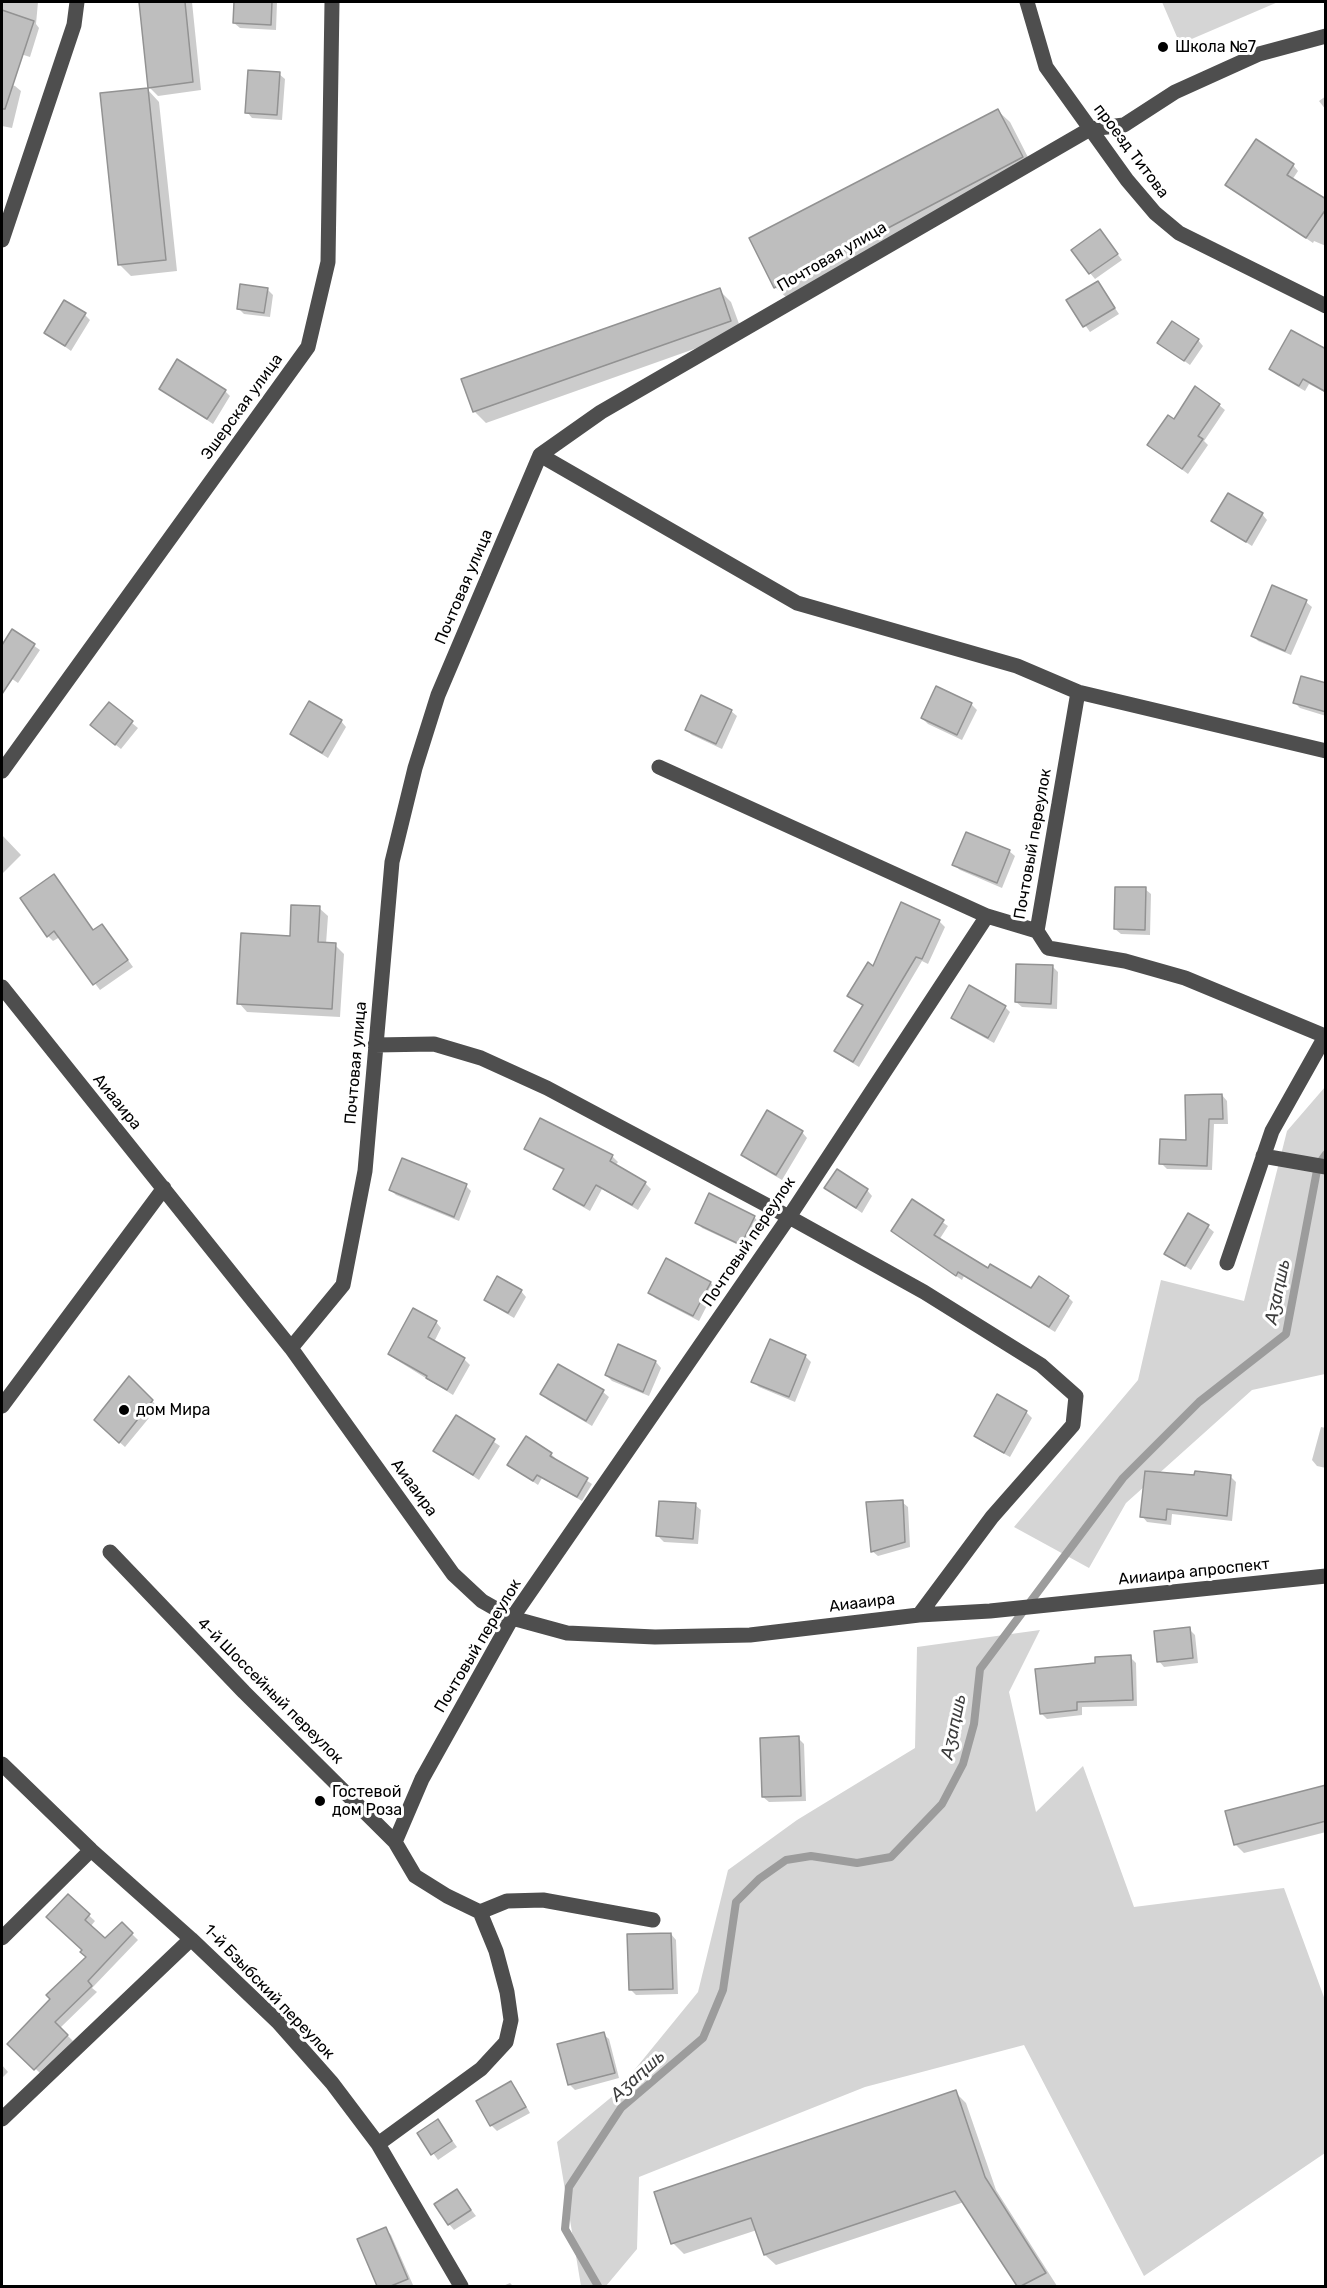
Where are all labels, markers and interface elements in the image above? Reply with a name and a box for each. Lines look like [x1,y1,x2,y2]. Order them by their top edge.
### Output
place label: Школа №7 [1175,37,1256,57]
marker: Школа №7 [1156,40,1170,54]
street label: проезд Титова [1089,100,1173,202]
street label: Почтовая улица [774,218,890,296]
street label: Эшерская улица [197,350,287,464]
street label: Почтовая улица [431,527,497,647]
street label: Почтовый переулок [1010,767,1056,921]
street label: Почтовая улица [341,1001,371,1125]
street label: Аиааира [89,1070,145,1134]
street label: Почтовый переулок [698,1173,800,1311]
water label: Аӡаԥшь [1261,1258,1295,1326]
place label: дом Мира [136,1400,210,1420]
marker: дом Мира [117,1403,131,1417]
street label: Аиааира [387,1456,441,1520]
street label: Аииаира апроспект [1117,1555,1271,1589]
street label: Почтовый переулок [430,1576,526,1716]
street label: Аиааира [828,1589,896,1617]
street label: 4-й Шоссейный переулок [193,1614,347,1768]
water label: Аӡаԥшь [937,1693,971,1761]
place label: Гостевой дом Роза [332,1782,402,1820]
marker: Гостевой дом Роза [313,1794,327,1808]
street label: 1-й Бзыбский переулок [200,1921,338,2063]
water label: Аӡаԥшь [606,2046,670,2106]

